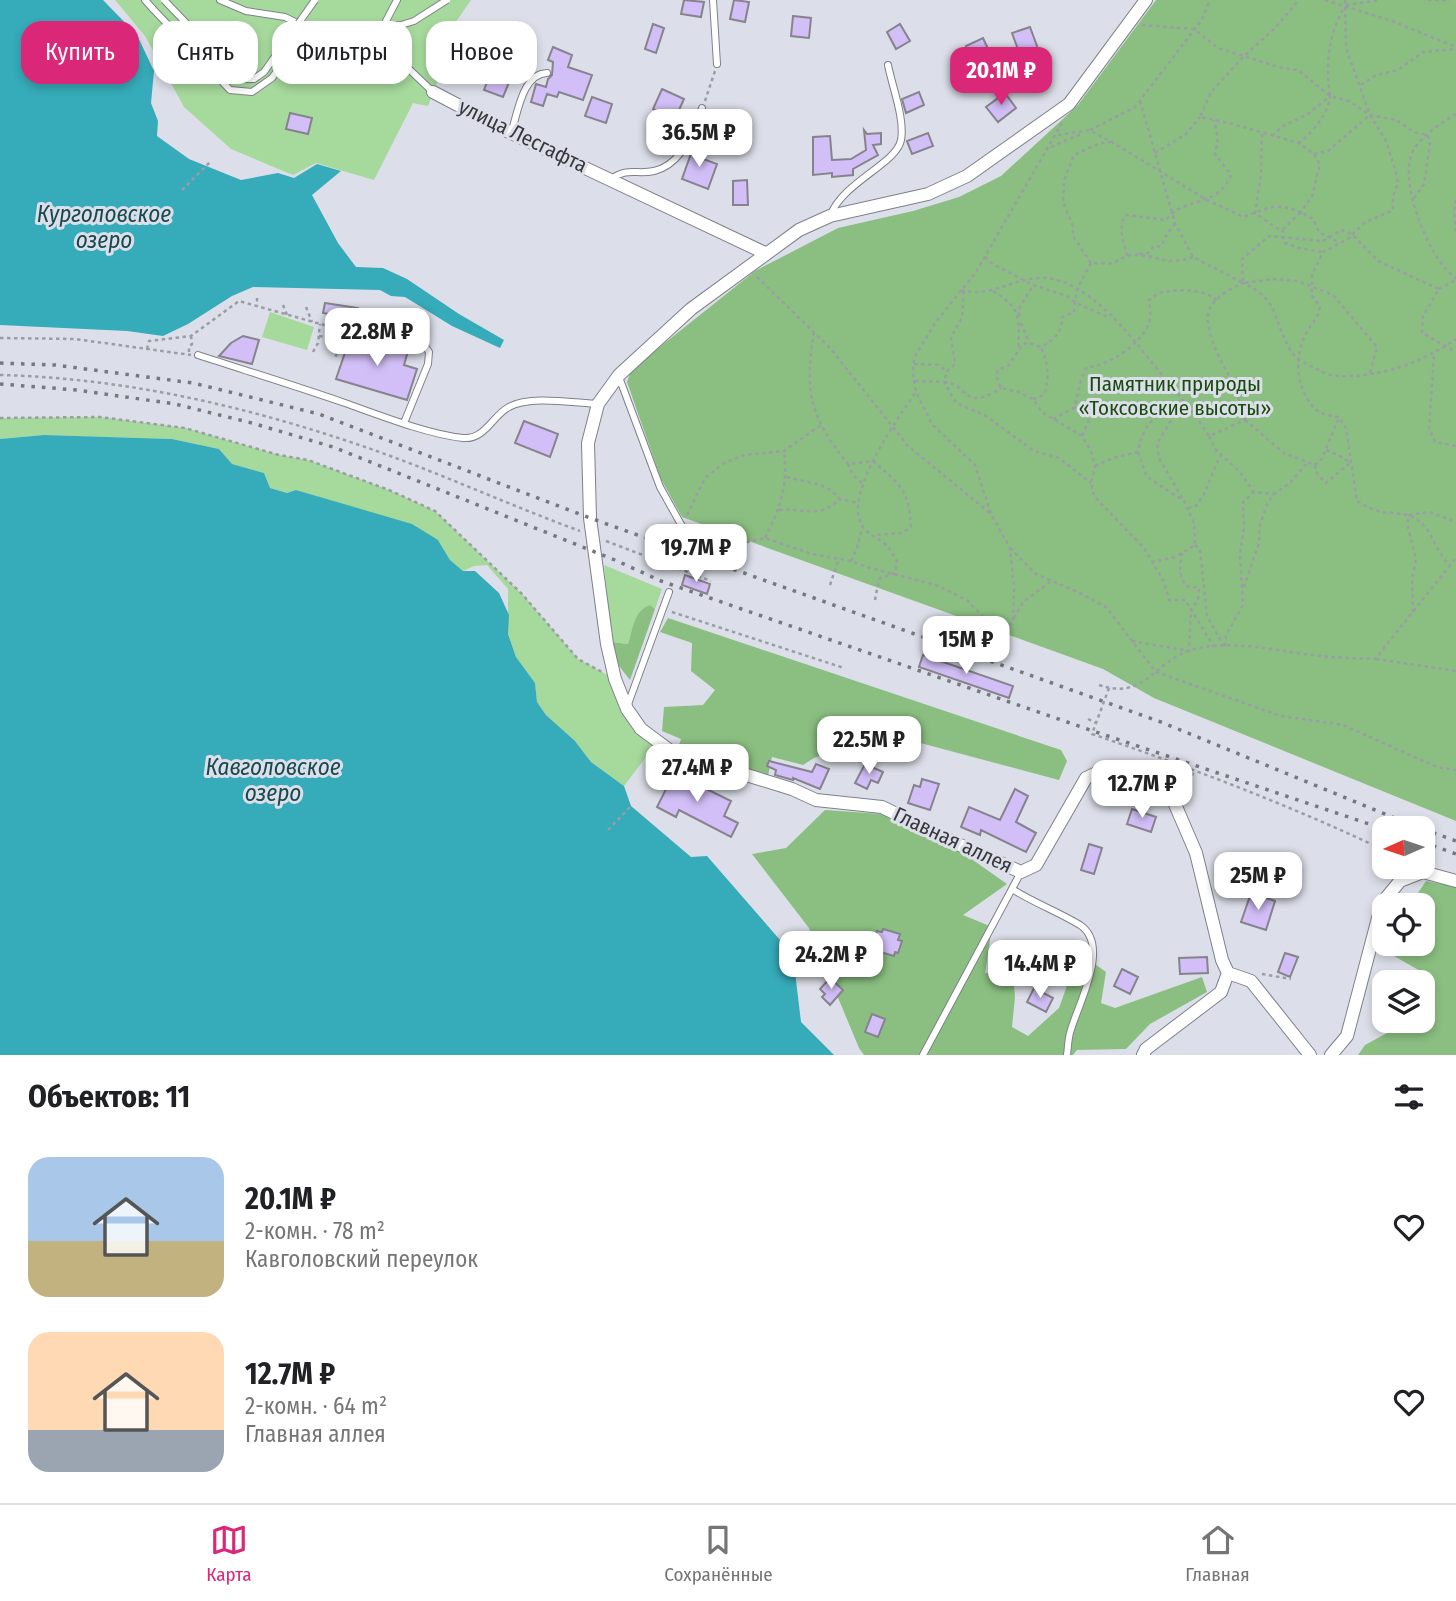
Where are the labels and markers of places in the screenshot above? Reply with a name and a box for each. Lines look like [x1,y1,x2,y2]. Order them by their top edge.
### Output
pin: 20.1M ₽ [936,48,1066,107]
pin: 36.5M ₽ [634,110,764,169]
pin: 22.8M ₽ [312,308,442,368]
pin: 19.7M ₽ [631,524,761,584]
pin: 15M ₽ [917,616,1015,676]
pin: 22.5M ₽ [804,716,934,776]
pin: 27.4M ₽ [632,744,762,804]
pin: 12.7M ₽ [1077,760,1207,820]
pin: 25M ₽ [1209,852,1307,912]
pin: 24.2M ₽ [766,932,896,991]
pin: 14.4M ₽ [975,940,1105,1000]

